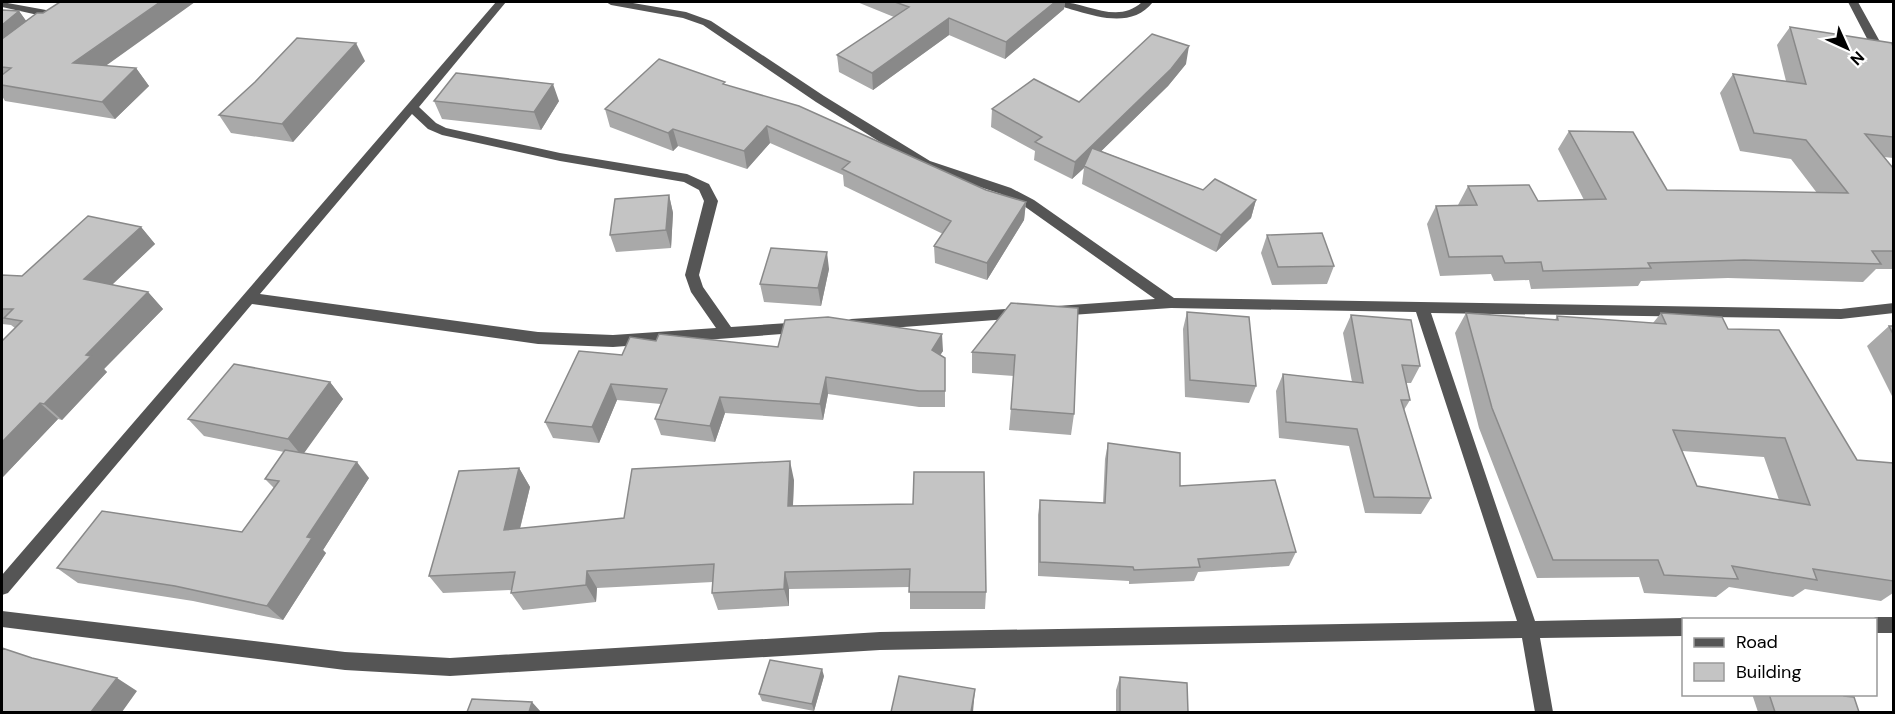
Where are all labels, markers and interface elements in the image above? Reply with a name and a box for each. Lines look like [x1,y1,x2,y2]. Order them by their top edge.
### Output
north arrow [1817,18,1877,78]
text: N [1846,47,1869,70]
legend [1682,618,1877,696]
text: Road [1736,630,1778,654]
text: Building [1736,660,1801,684]

